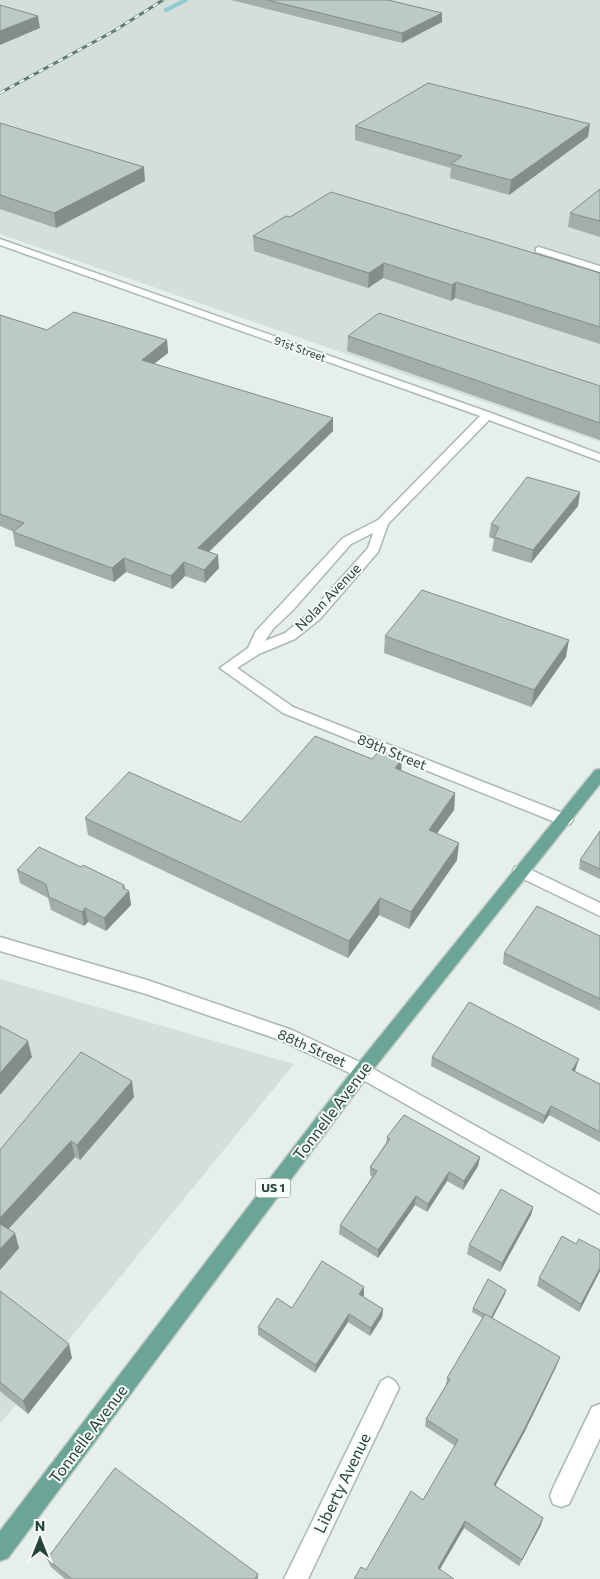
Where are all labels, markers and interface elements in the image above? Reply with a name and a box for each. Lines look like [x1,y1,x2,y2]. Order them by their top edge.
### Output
street label: 91st Street [273,333,328,364]
street label: Nolan Avenue [291,559,364,634]
street label: 89th Street [355,730,429,773]
street label: 88th Street [275,1025,349,1070]
street label: Tonnelle Avenue [288,1058,375,1164]
road number: US 1 [256,1178,290,1198]
street label: Tonnelle Avenue [44,1381,131,1487]
street label: Liberty Avenue [309,1430,374,1536]
north arrow [15,1514,65,1564]
text: N [35,1517,45,1534]

